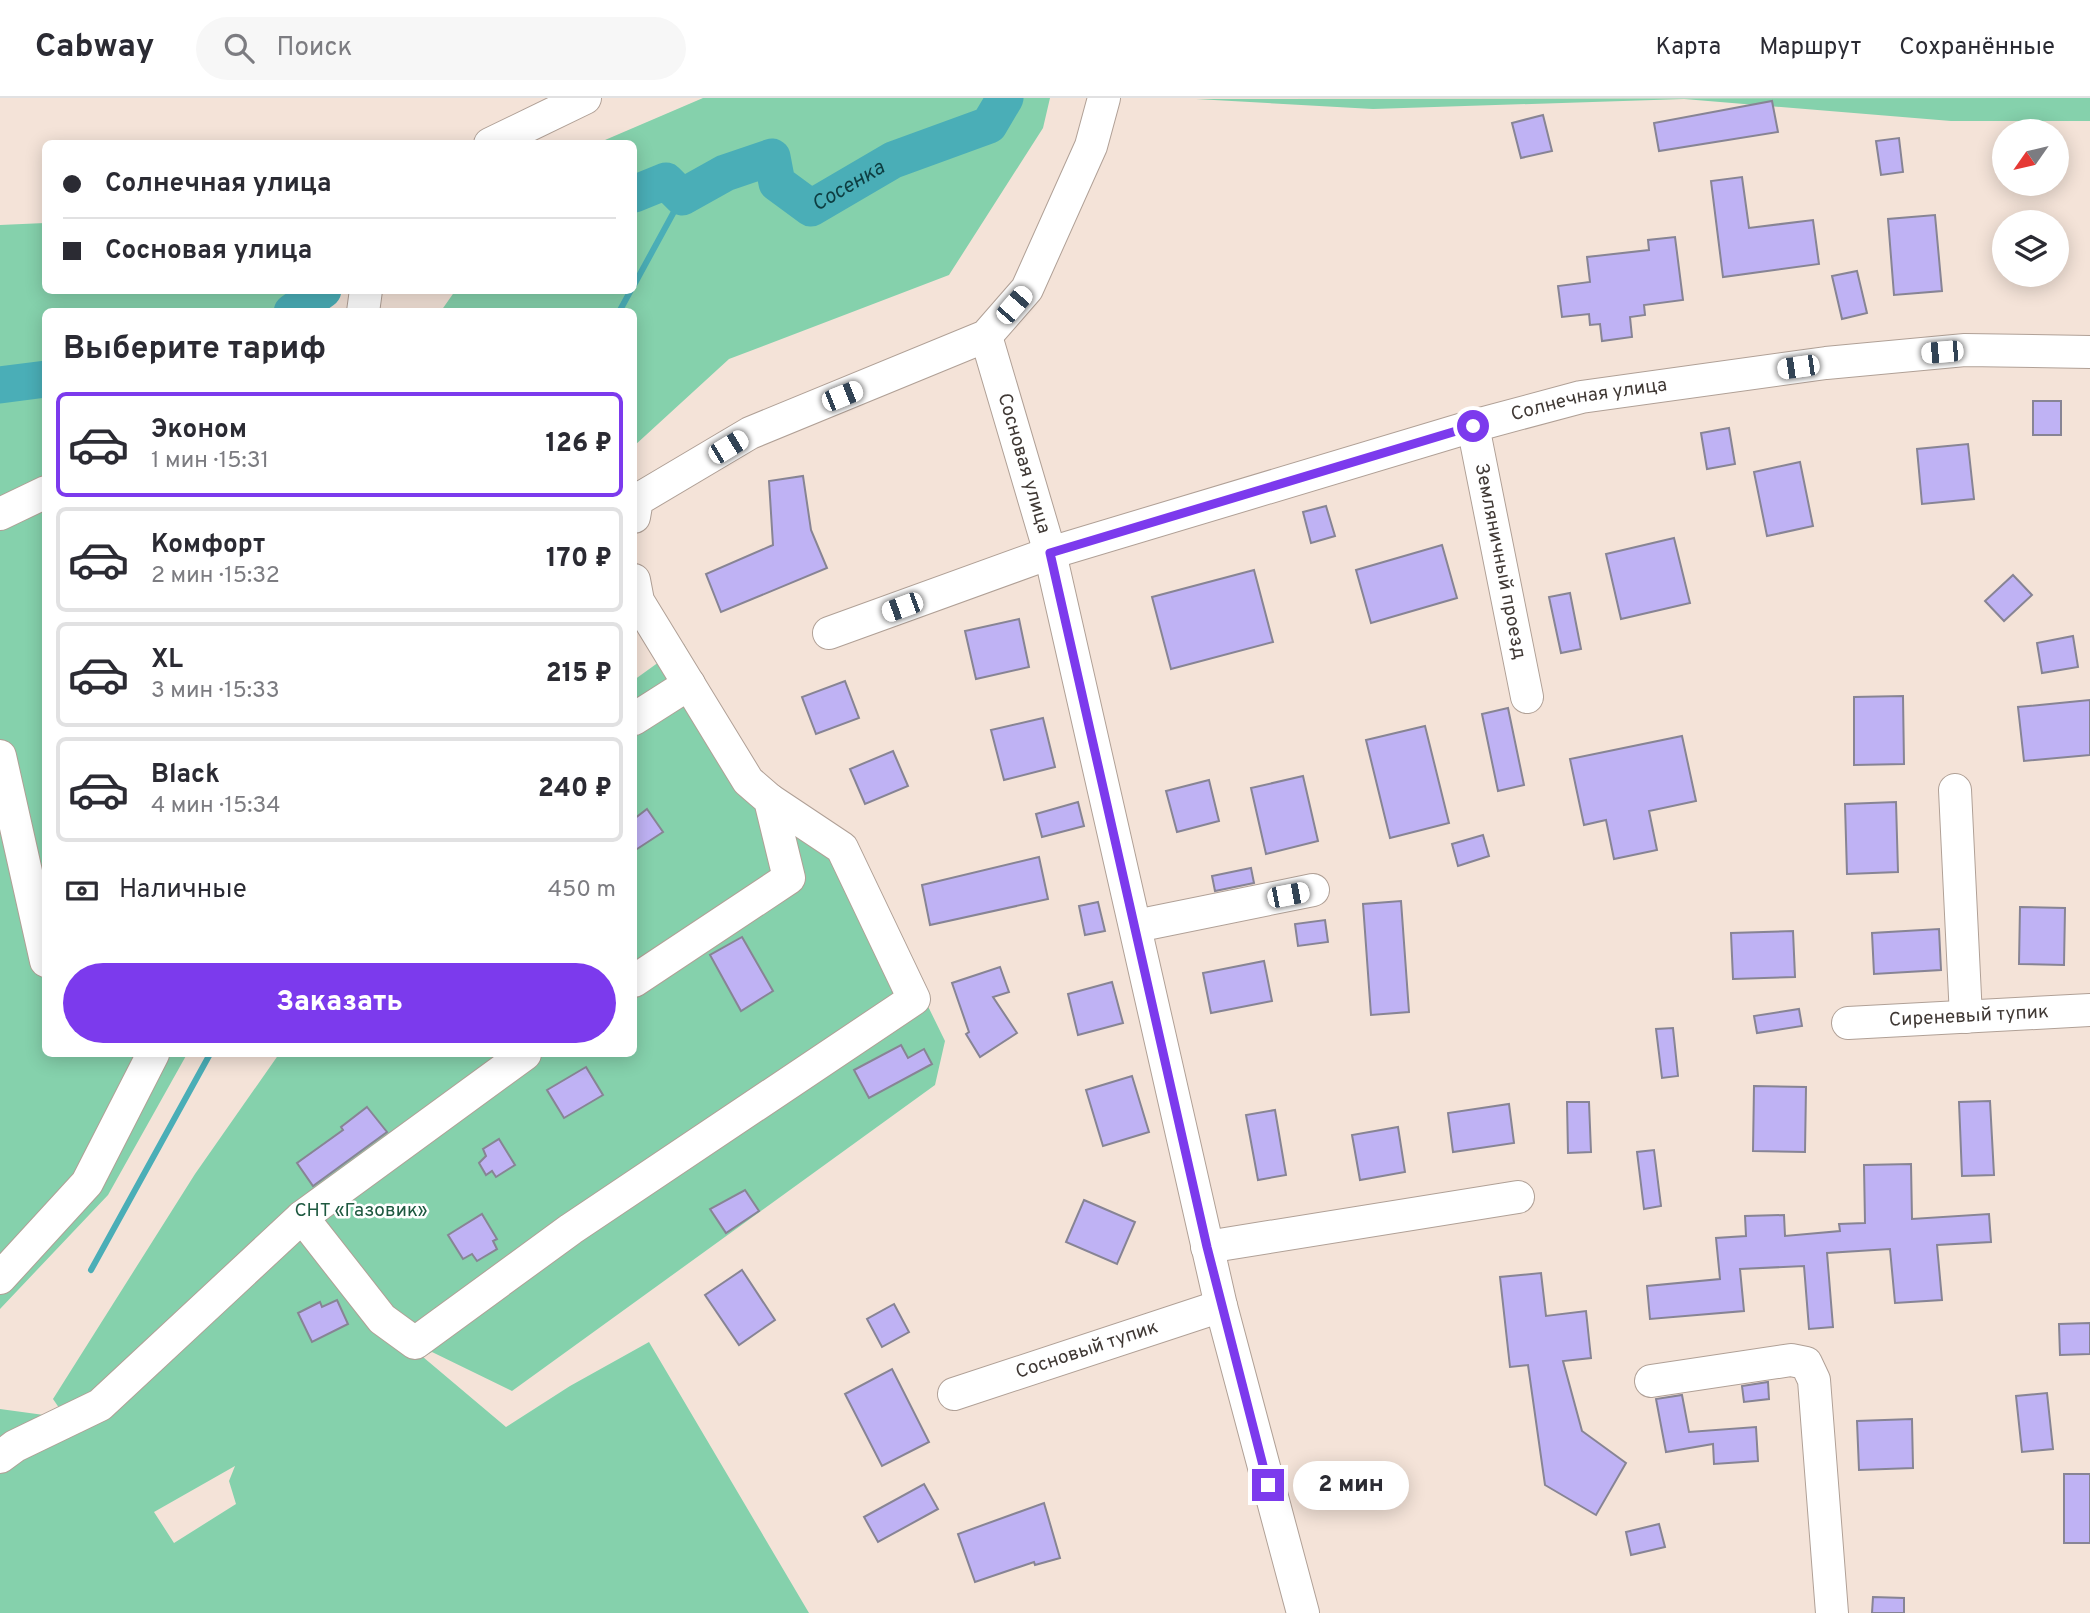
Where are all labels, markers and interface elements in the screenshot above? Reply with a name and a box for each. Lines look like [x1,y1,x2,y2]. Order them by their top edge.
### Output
search box [196,17,686,80]
text: Cabway [35,27,154,69]
icon: search [220,29,258,67]
text: Поиск [276,32,352,65]
text: Карта [1655,33,1721,63]
text: Маршрут [1759,33,1861,63]
text: Сохранённые [1899,33,2055,63]
north arrow [1992,119,2068,196]
map controls [1992,119,2069,287]
water label: Сосенка [807,154,890,218]
text: Солнечная улица [105,168,332,201]
button: layers [1992,210,2069,287]
text: Сосновая улица [105,235,312,268]
car [993,282,1036,328]
text: Выберите тариф [63,330,326,370]
car [1921,340,1964,364]
car [1776,354,1821,380]
street label: Солнечная улица [1508,373,1669,427]
car [819,378,866,414]
street label: Сосновая улица [992,390,1056,537]
route start [1457,410,1489,442]
icon: car [67,413,130,476]
text: Эконом [151,414,247,447]
car [705,427,752,467]
text: 126 ₽ [545,428,612,461]
text: 1 мин · 15:31 [151,447,269,476]
street label: Земляничный проезд [1469,461,1531,661]
icon: car [67,528,130,591]
text: Комфорт [151,529,265,562]
text: 170 ₽ [546,543,612,576]
text: 2 мин · 15:32 [151,562,280,591]
car [879,590,926,624]
icon: car [67,643,130,706]
text: XL [151,644,183,677]
text: 215 ₽ [546,658,612,691]
text: 3 мин · 15:33 [151,677,280,706]
icon: car [67,758,130,821]
text: Black [151,759,220,792]
text: 240 ₽ [538,773,612,806]
text: 4 мин · 15:34 [151,792,281,821]
icon: cash [63,872,101,910]
text: Наличные [119,874,247,907]
text: 450 m [548,876,616,905]
car [1266,881,1311,909]
button: Заказать [63,963,616,1043]
street label: Сиреневый тупик [1888,1000,2050,1033]
park label: СНТ «Газовик» [294,1199,428,1223]
street label: Сосновый тупик [1013,1316,1161,1385]
callout: 2 мин [1292,1460,1408,1510]
route end [1252,1469,1284,1501]
text: 2 мин [1318,1471,1384,1500]

